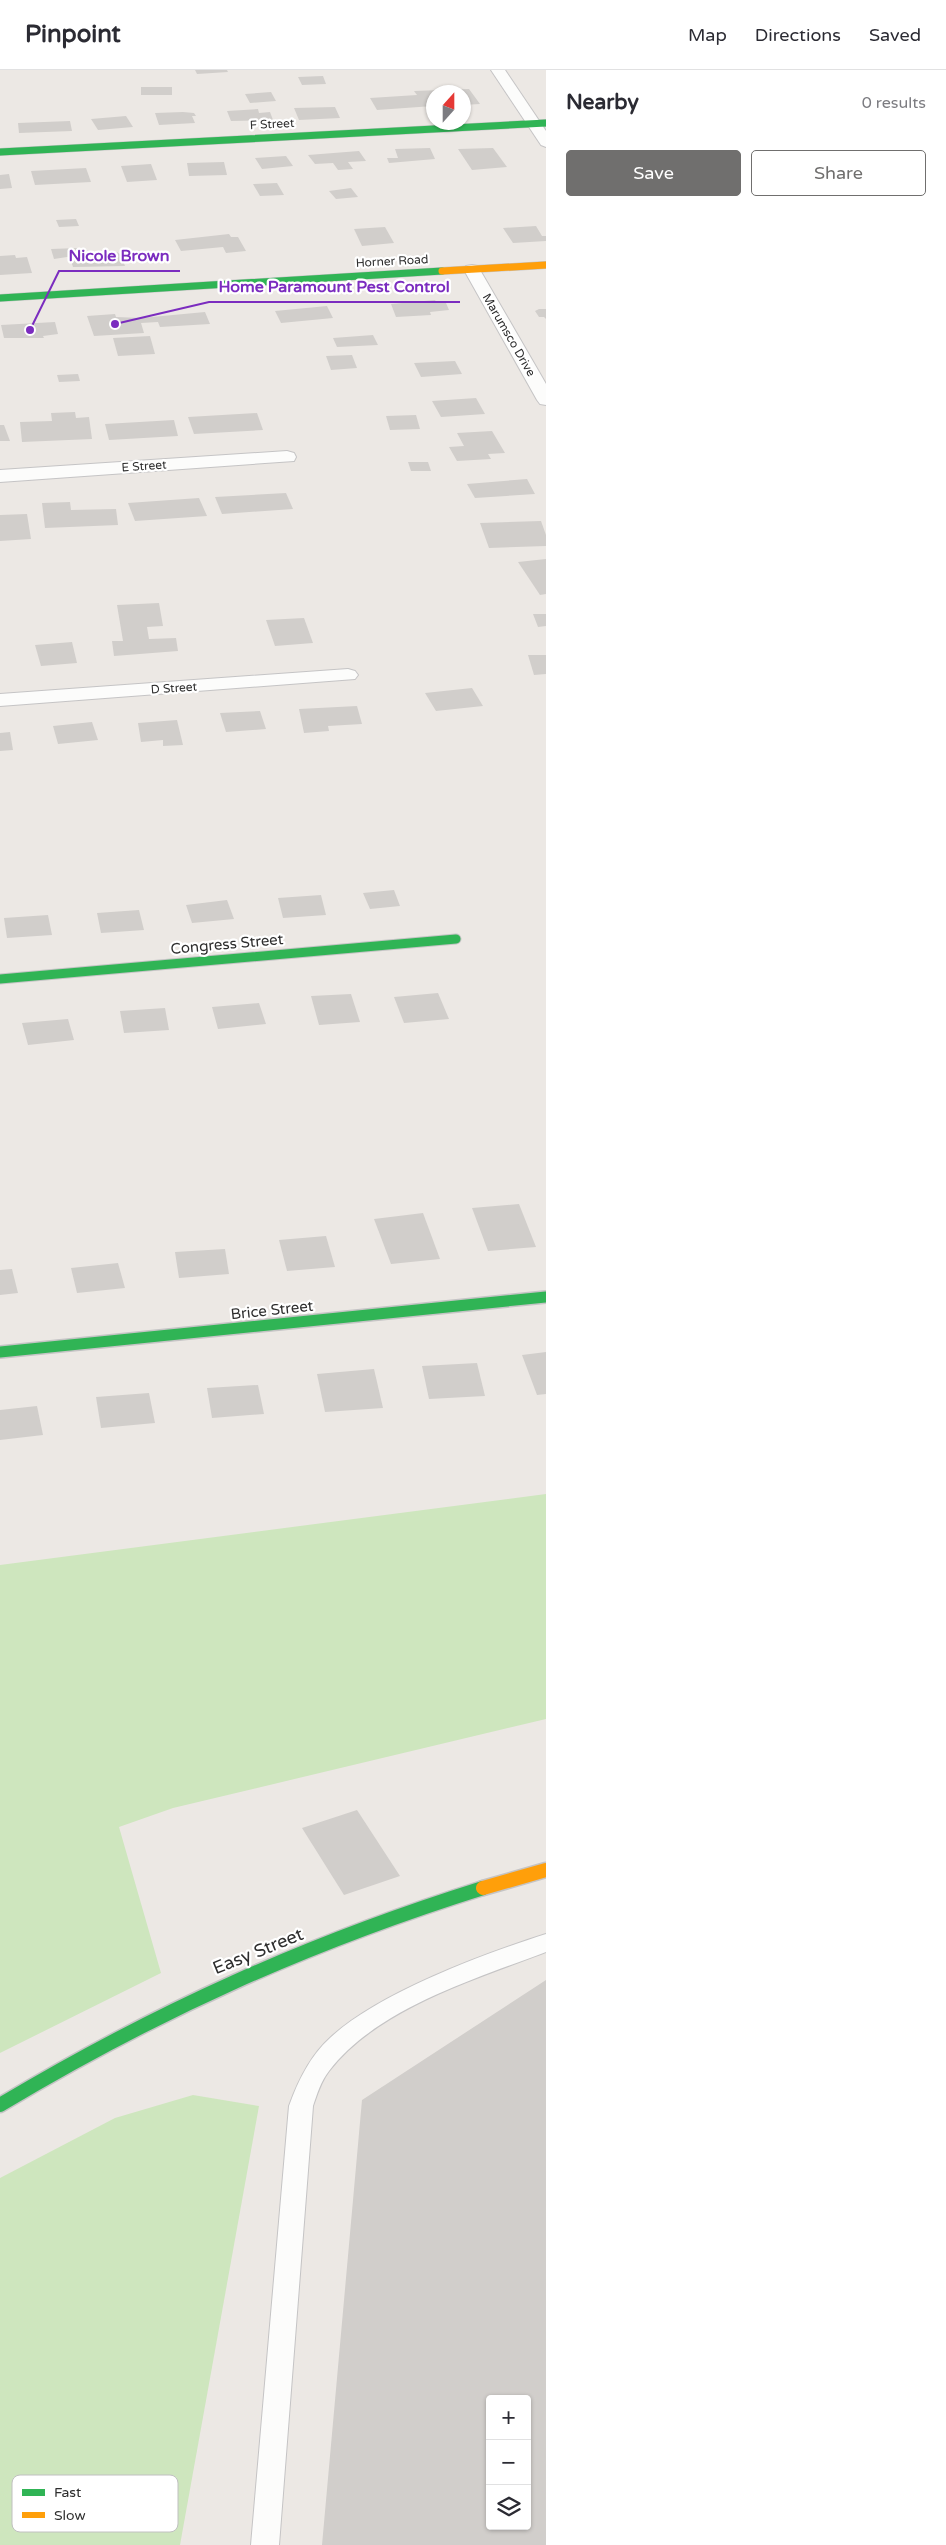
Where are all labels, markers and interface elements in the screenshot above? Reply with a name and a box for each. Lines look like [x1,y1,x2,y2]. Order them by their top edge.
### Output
text: Pinpoint [25,20,121,49]
text: Map [688,24,727,46]
text: Directions [755,24,841,46]
text: Saved [869,24,921,46]
north arrow [426,85,471,130]
text: Nearby [566,90,639,115]
text: 0 results [862,93,926,113]
street label: F Street [249,116,295,132]
button: Save [566,150,741,196]
button: Share [751,150,926,196]
callout: Nicole Brown [59,240,180,271]
text: Nicole Brown [69,246,169,266]
street label: Horner Road [355,252,429,270]
callout: Home Paramount Pest Control [209,271,460,302]
text: Home Paramount Pest Control [218,277,450,297]
street label: Marumsco Drive [480,291,538,379]
street label: E Street [121,457,167,475]
street label: D Street [150,679,198,697]
street label: Congress Street [170,930,284,958]
street label: Brice Street [230,1297,314,1323]
street label: Easy Street [209,1923,307,1979]
map controls [486,2395,531,2530]
button: + [486,2395,531,2440]
button: − [486,2440,531,2485]
legend [12,2475,178,2532]
text: Fast [54,2484,82,2501]
button: layers [486,2485,531,2530]
text: Slow [54,2507,86,2524]

